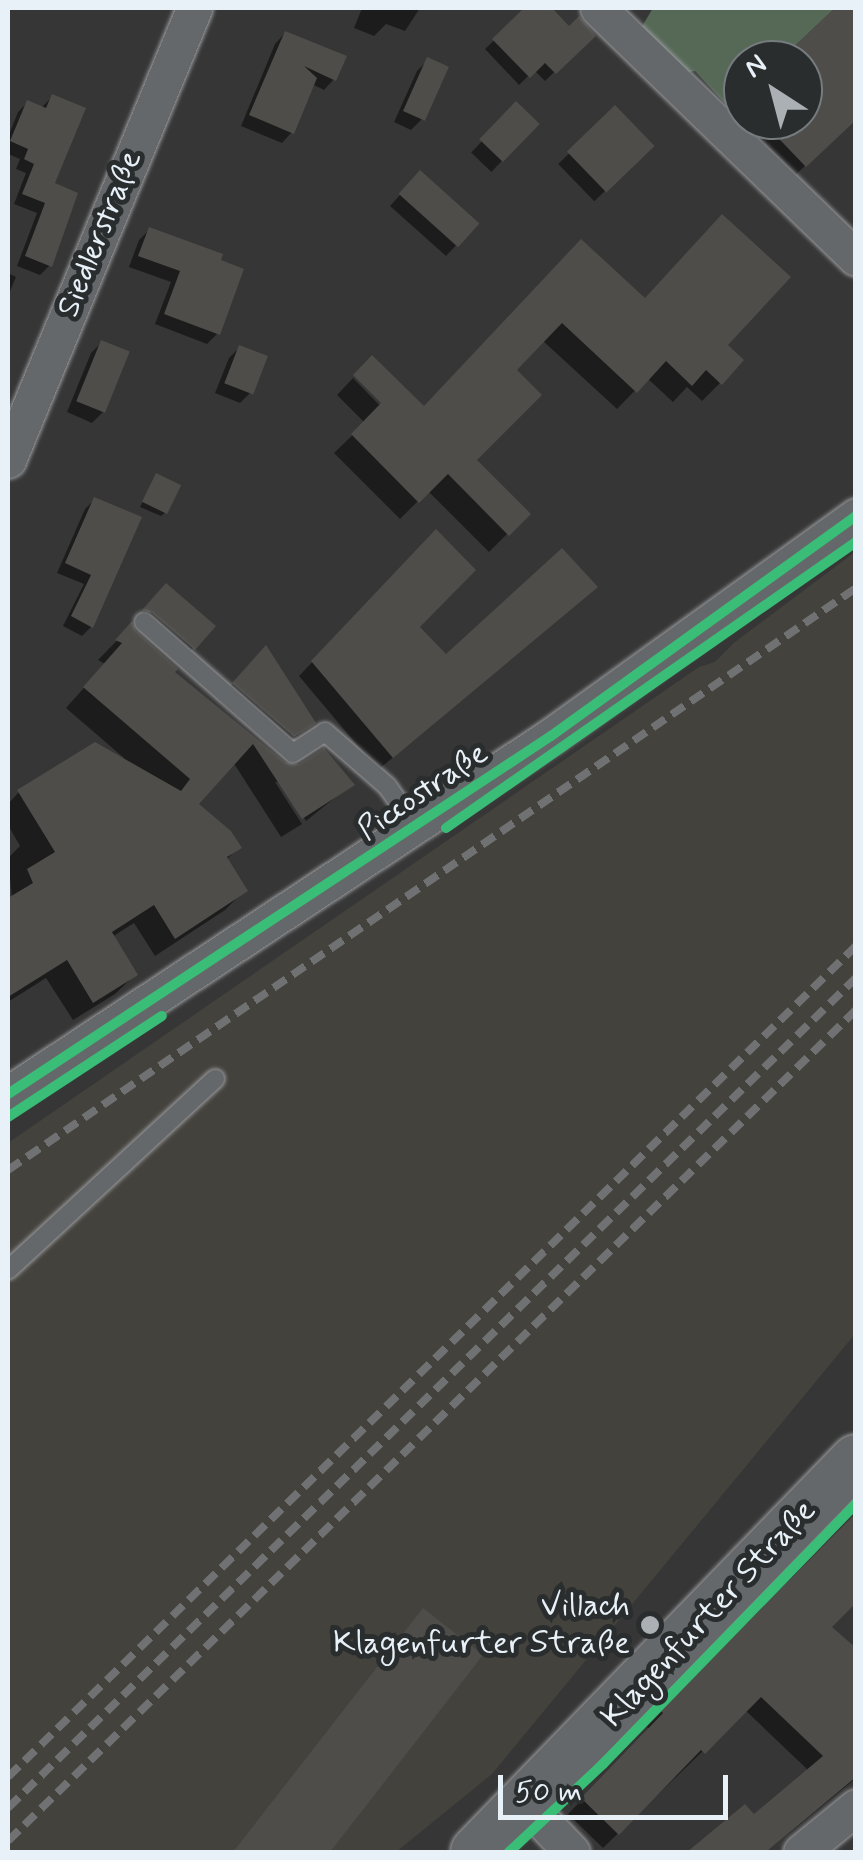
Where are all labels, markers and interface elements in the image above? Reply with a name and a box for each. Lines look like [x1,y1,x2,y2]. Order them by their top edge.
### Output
north arrow [723,40,823,140]
text: N [738,46,775,87]
street label: Siedlerstraße [49,145,151,323]
street label: Piccostraße [351,734,495,850]
street label: Klagenfurter Straße [596,1494,822,1734]
place label: Villach Klagenfurter Straße [338,1588,630,1663]
marker: Villach Klagenfurter Straße [639,1614,661,1636]
scale bar [503,1755,733,1817]
text: 50 m [515,1773,582,1812]

